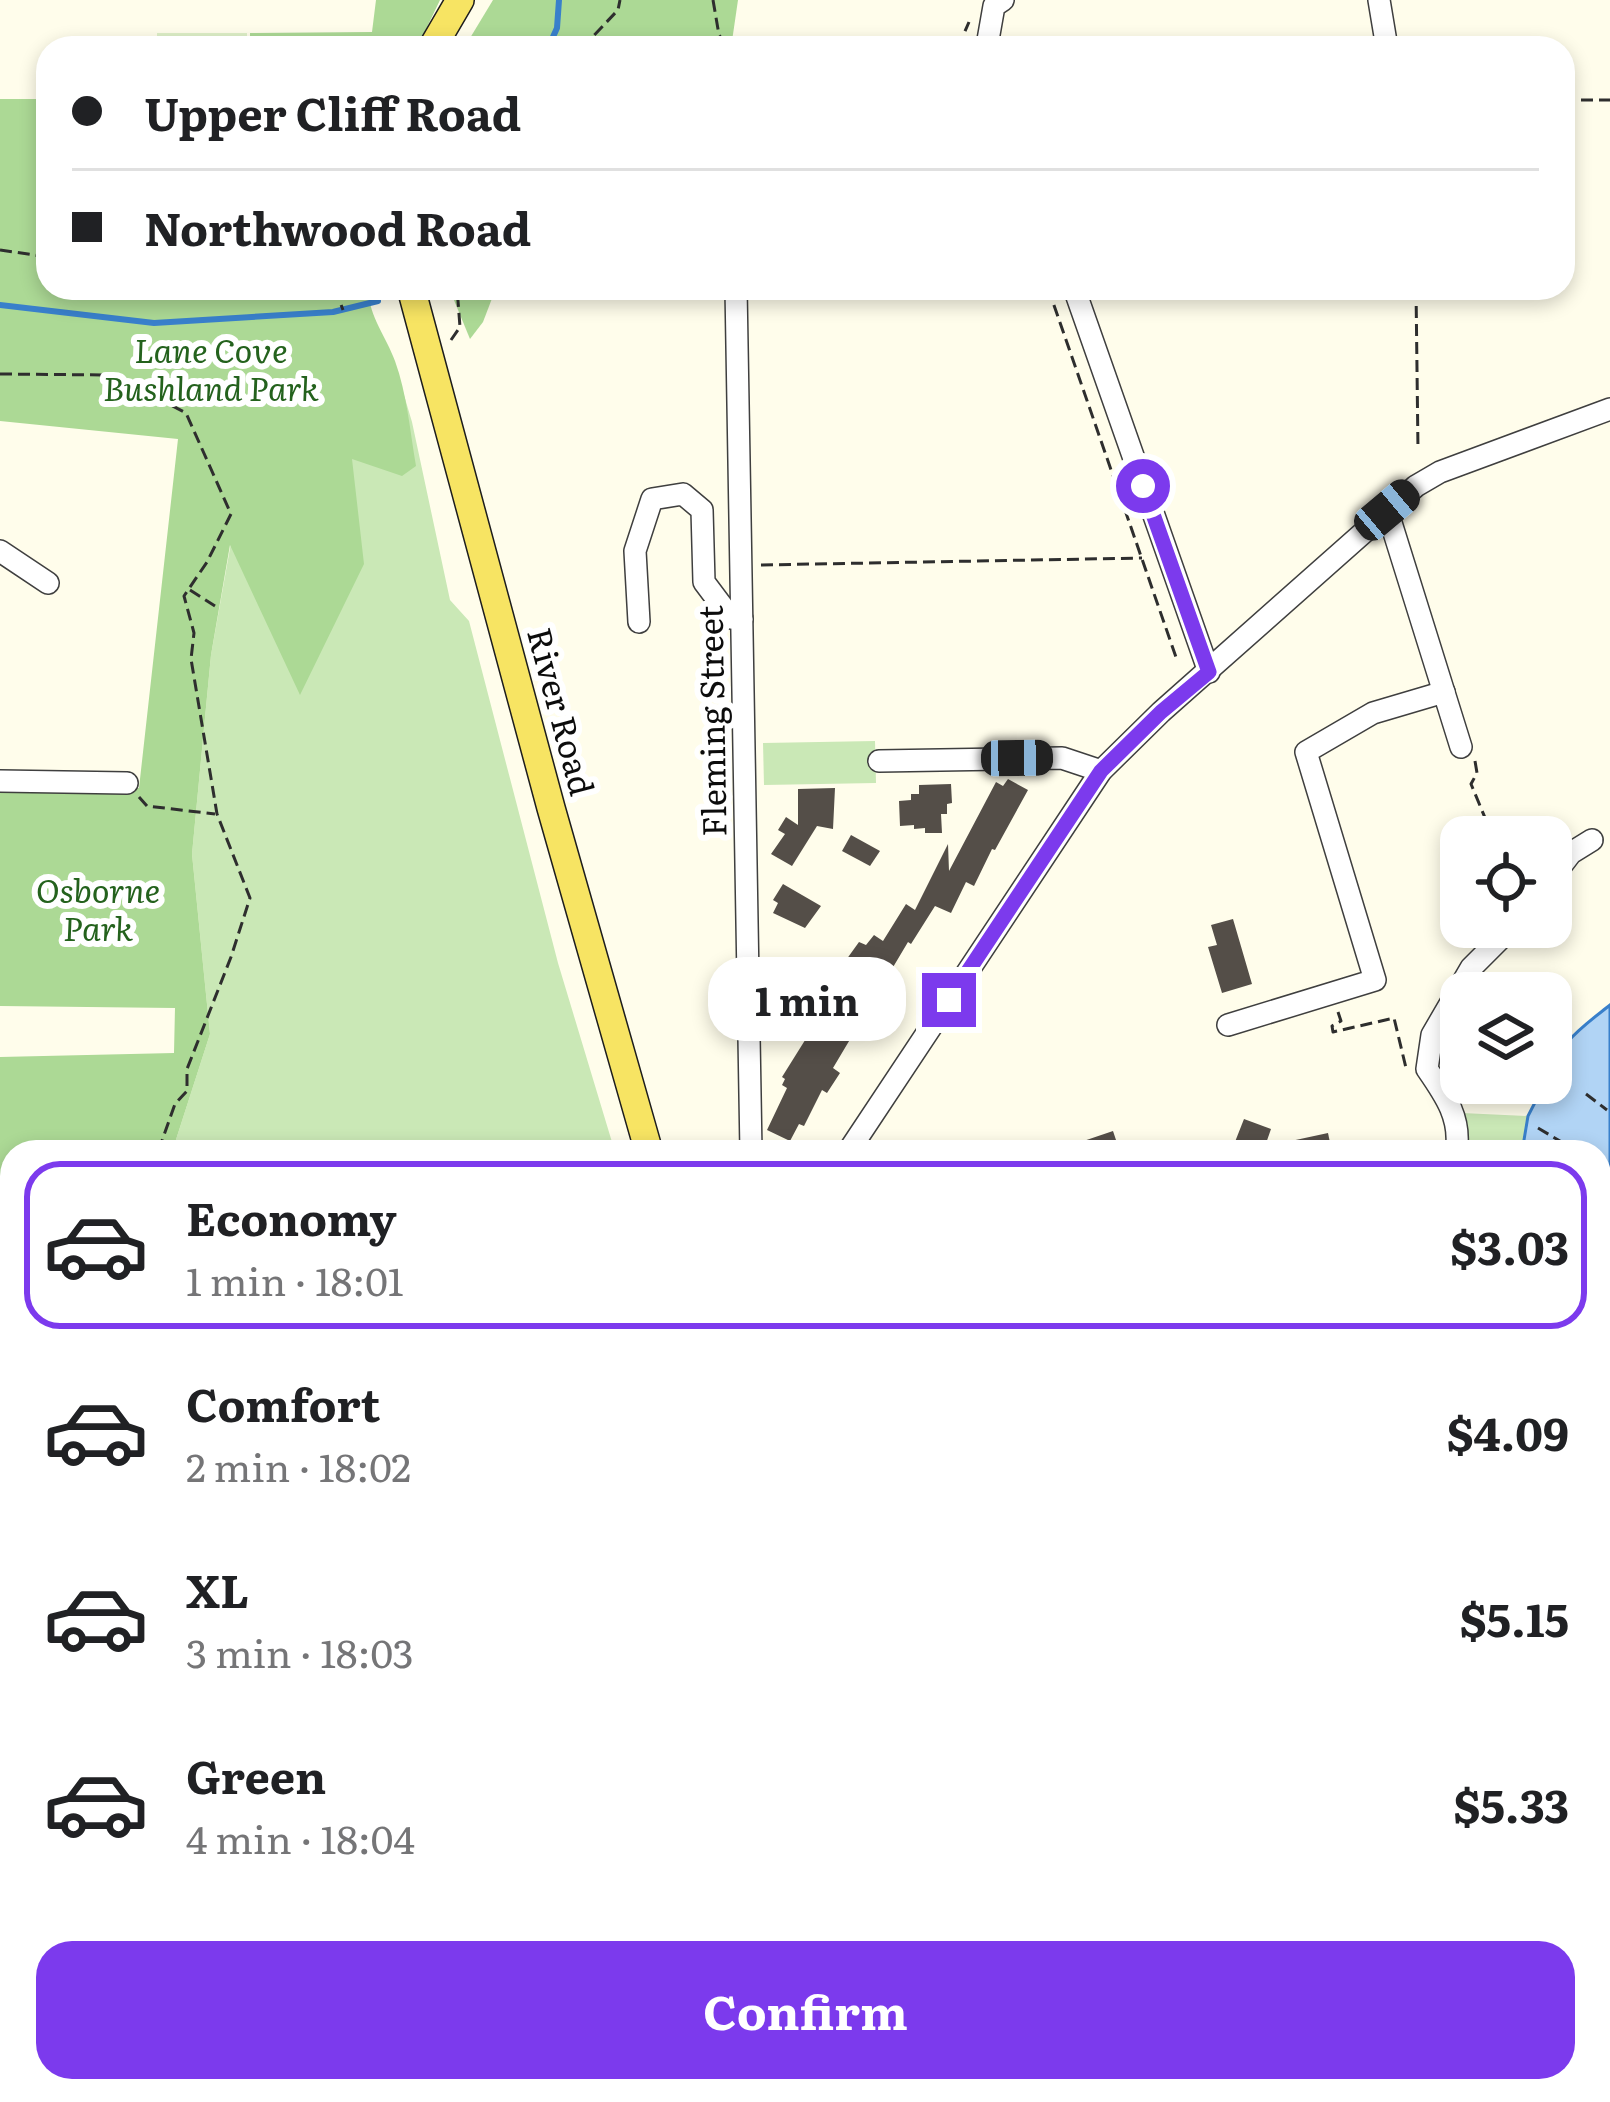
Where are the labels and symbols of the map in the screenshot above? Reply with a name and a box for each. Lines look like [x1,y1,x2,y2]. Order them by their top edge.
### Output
park label: Lane Cove Bushland Park [103,324,319,411]
route start [1116,459,1170,513]
car [1348,473,1426,547]
street label: Fleming Street [683,604,737,837]
street label: River Road [517,622,609,800]
car [981,739,1053,777]
park label: Osborne Park [36,864,160,951]
callout: 1 min [709,958,907,1042]
route end [922,973,976,1027]

